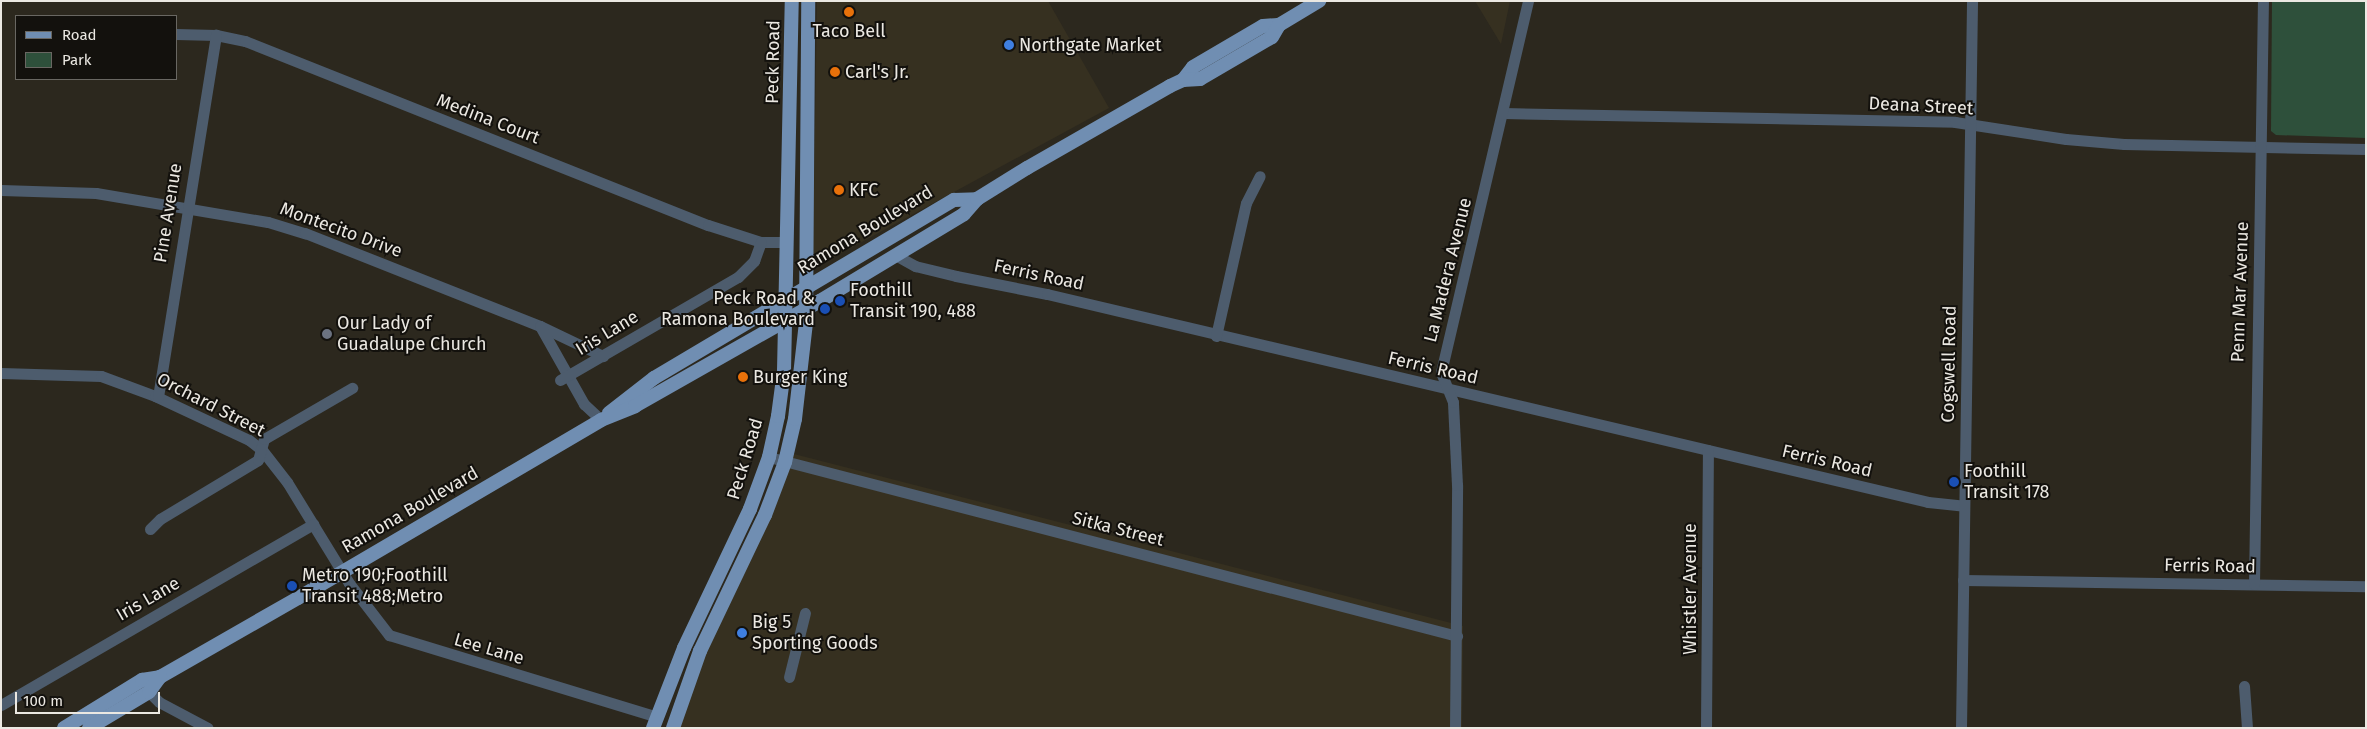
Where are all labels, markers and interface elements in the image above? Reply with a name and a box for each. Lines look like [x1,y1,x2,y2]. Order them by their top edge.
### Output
marker: Taco Bell [843,6,855,18]
legend [15,15,178,80]
street label: Peck Road [761,20,785,104]
place label: Taco Bell [812,20,886,42]
text: Road [62,26,97,44]
place label: Northgate Market [1019,34,1162,56]
marker: Northgate Market [1003,39,1015,51]
text: Park [62,51,92,69]
place label: Carl's Jr. [845,61,909,83]
marker: Carl's Jr. [829,66,841,78]
street label: Medina Court [433,89,543,149]
street label: Deana Street [1868,92,1974,120]
street label: Pine Avenue [149,162,187,264]
place label: KFC [849,179,878,201]
street label: Ramona Boulevard [793,181,937,279]
marker: KFC [833,184,845,196]
street label: La Madera Avenue [1420,195,1476,345]
street label: Montecito Drive [277,198,405,262]
street label: Penn Mar Avenue [2227,221,2253,363]
street label: Ferris Road [992,255,1086,295]
place label: Foothill Transit 190, 488 [850,280,976,322]
place label: Peck Road & Ramona Boulevard [661,288,815,330]
marker: Foothill Transit 190, 488 [834,295,846,307]
marker: Peck Road & Ramona Boulevard [819,303,831,315]
street label: Cogswell Road [1937,305,1961,423]
street label: Iris Lane [572,306,642,360]
place label: Our Lady of Guadalupe Church [337,313,487,356]
marker: Our Lady of Guadalupe Church [321,328,333,340]
street label: Ferris Road [1386,347,1480,389]
place label: Burger King [753,366,847,388]
street label: Orchard Street [153,368,269,442]
marker: Burger King [737,371,749,383]
street label: Peck Road [722,416,768,502]
street label: Ferris Road [1780,440,1874,482]
place label: Foothill Transit 178 [1964,461,2050,504]
street label: Ramona Boulevard [338,462,482,558]
marker: Foothill Transit 178 [1948,476,1960,488]
street label: Sitka Street [1070,507,1166,551]
street label: Whistler Avenue [1679,523,1701,655]
street label: Ferris Road [2164,554,2256,578]
place label: Metro 190;Foothill Transit 488;Metro [302,565,448,608]
street label: Iris Lane [113,572,183,626]
marker: Metro 190;Foothill Transit 488;Metro [286,580,298,592]
place label: Big 5 Sporting Goods [752,612,878,654]
marker: Big 5 Sporting Goods [736,627,748,639]
street label: Lee Lane [451,629,527,669]
scale bar [18,682,162,714]
text: 100 m [23,692,63,710]

